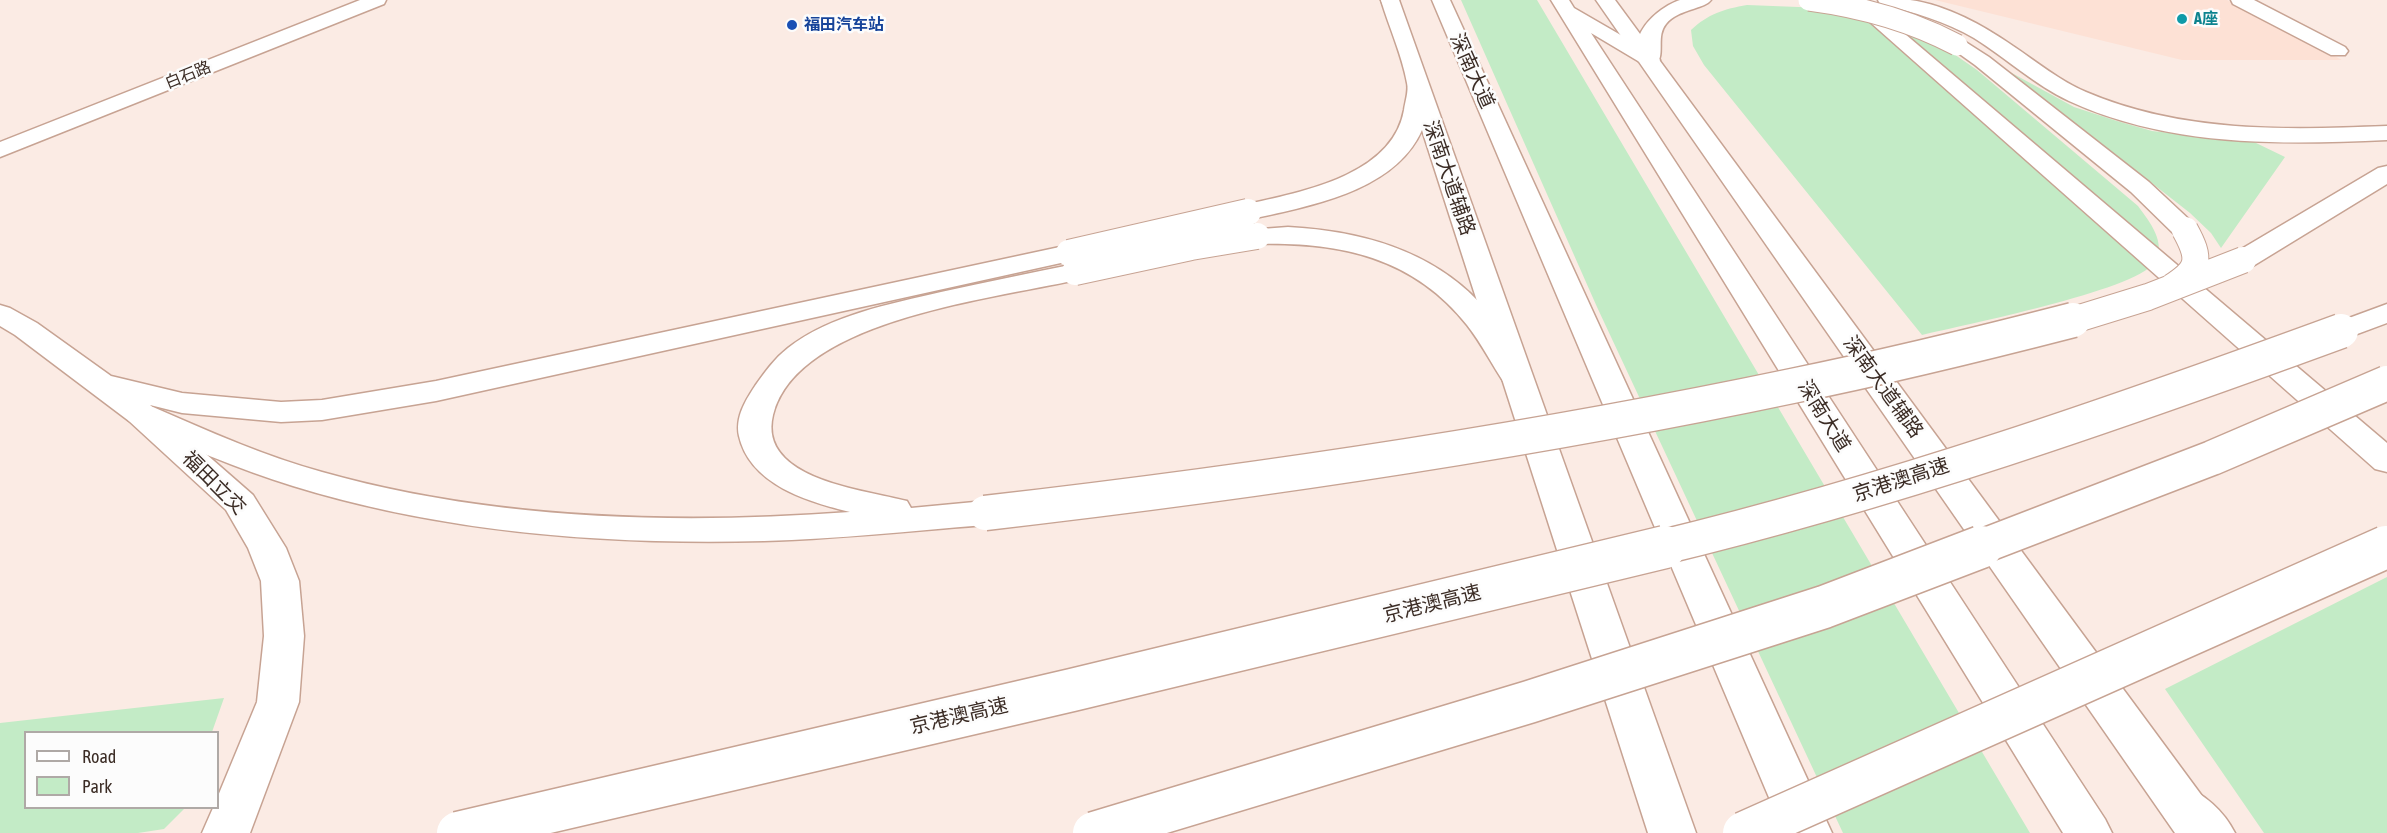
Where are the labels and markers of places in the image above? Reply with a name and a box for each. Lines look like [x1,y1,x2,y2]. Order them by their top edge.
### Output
place label: A座 [2194,9,2218,29]
marker: A座 [2175,12,2189,26]
place label: 福田汽车站 [804,15,884,35]
marker: 福田汽车站 [785,18,799,32]

